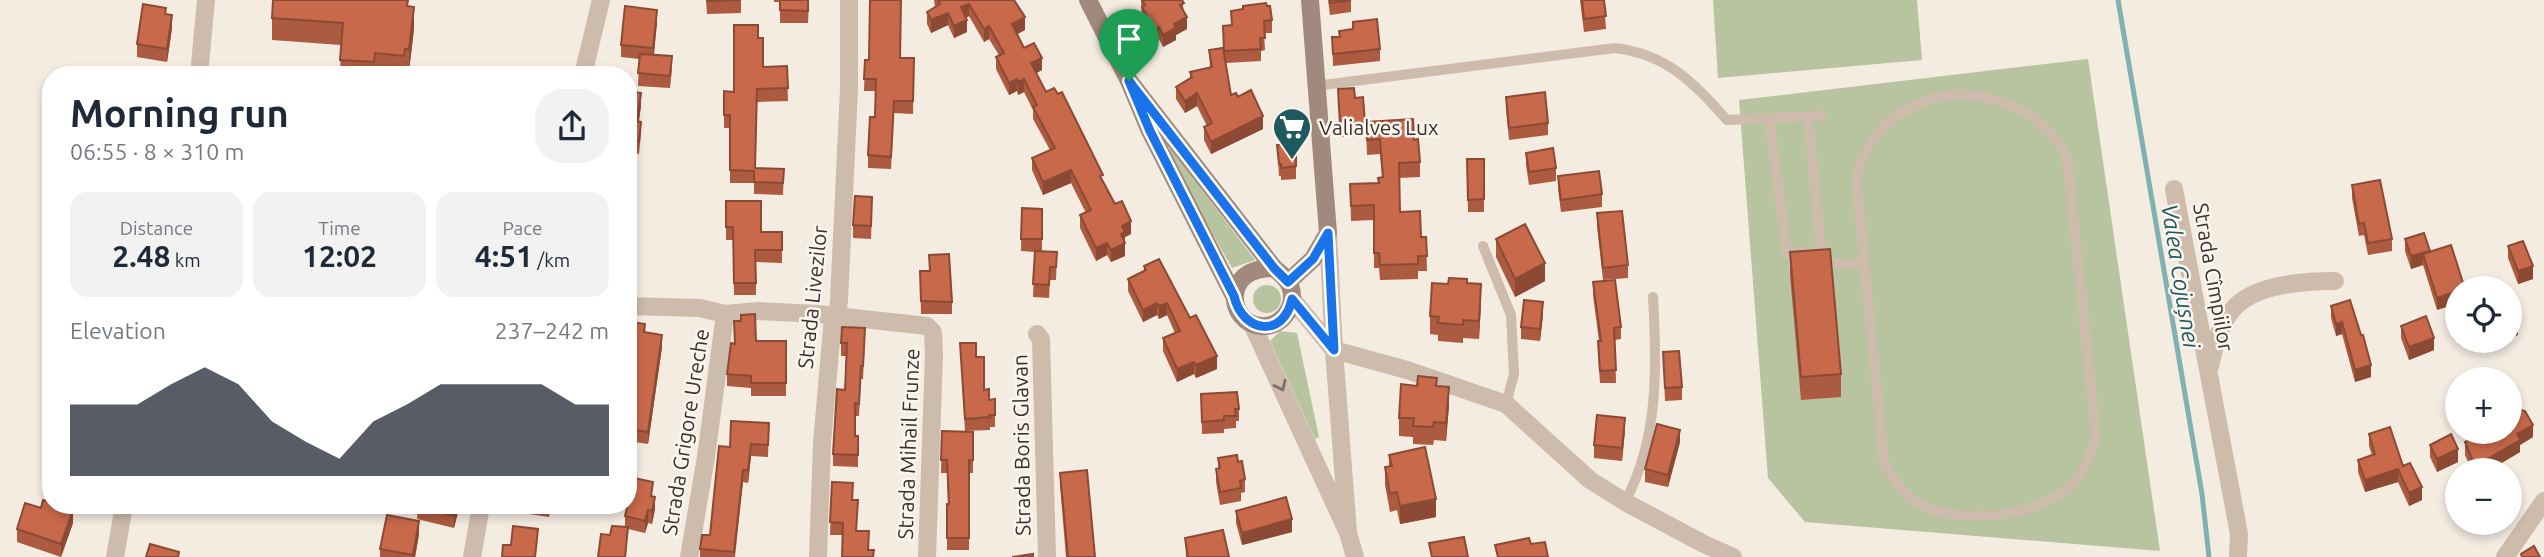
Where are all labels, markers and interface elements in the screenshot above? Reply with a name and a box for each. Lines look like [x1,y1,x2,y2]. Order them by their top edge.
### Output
pin [1099,9,1159,81]
icon: arrive [1110,20,1148,58]
button: share [535,89,609,163]
text: Morning run [70,92,289,134]
supermarket icon: Valialves Lux [1271,106,1313,161]
place label: Valialves Lux [1319,115,1439,139]
text: 06:55 · 8 × 310 m [70,139,244,164]
street label: Strada Cîmpiilor [2189,201,2239,353]
water label: Valea Cojușnei [2157,202,2205,351]
text: Distance [120,217,193,239]
text: Time [318,217,361,239]
text: Pace [502,217,543,239]
street label: Strada Livezilor [793,224,831,370]
text: 2.48 [112,239,170,273]
text: 12:02 [302,239,377,273]
text: 4:51 [475,239,533,273]
text: km [170,249,201,271]
text: /km [533,249,570,271]
map controls [2445,276,2522,535]
button: locate [2445,276,2522,353]
text: Elevation [70,318,166,343]
text: 237–242 m [495,318,609,343]
street label: Strada Grigore Ureche [657,327,713,537]
street label: Strada Mihail Frunze [893,348,923,540]
street label: Strada Boris Glavan [1007,354,1035,536]
button: + [2445,367,2522,444]
one-way arrow [1272,379,1286,391]
button: − [2445,458,2522,535]

